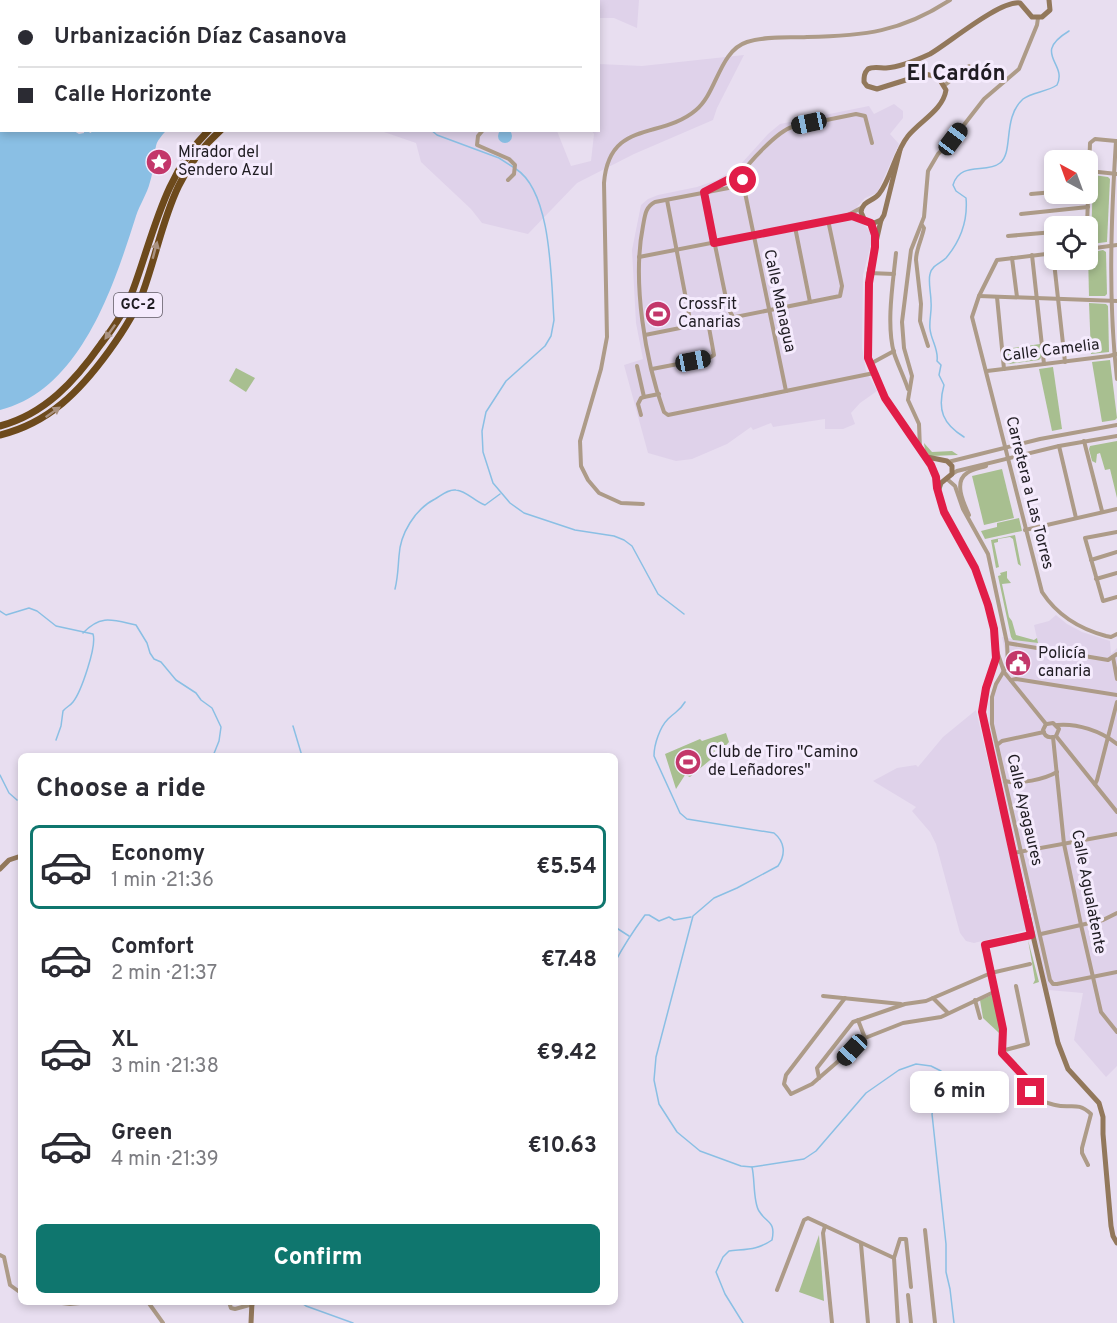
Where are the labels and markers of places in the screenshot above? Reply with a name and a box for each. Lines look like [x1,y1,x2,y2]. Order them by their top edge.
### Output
place label: Mirador del Sendero Azul [178,143,273,181]
place icon: Mirador del Sendero Azul [144,147,174,177]
place label: CrossFit Canarias [678,295,741,333]
sports icon: CrossFit Canarias [643,299,673,329]
place label: Policía canaria [1038,644,1091,682]
public building icon: Policía canaria [1003,648,1033,678]
place label: Club de Tiro "Camino de Leñadores" [708,743,858,781]
sports icon: Club de Tiro "Camino de Leñadores" [673,747,703,777]

